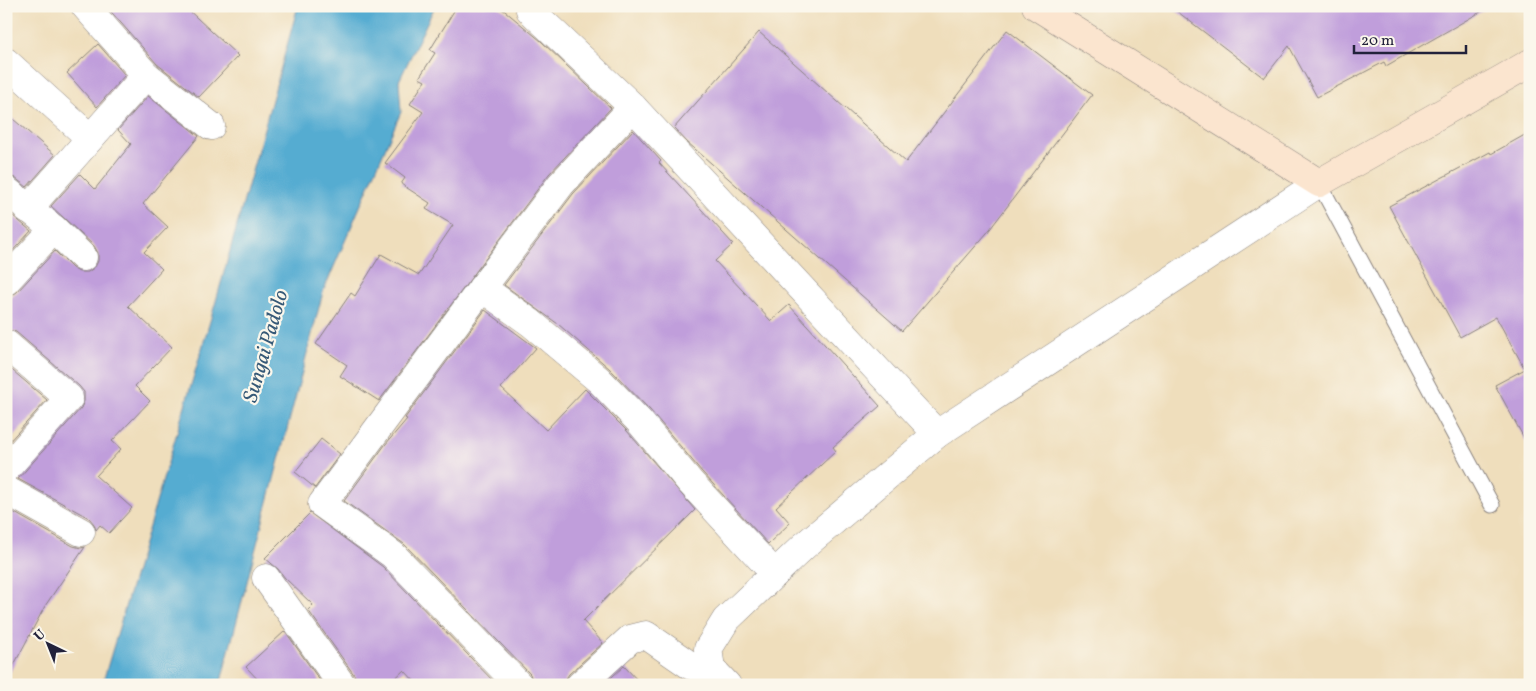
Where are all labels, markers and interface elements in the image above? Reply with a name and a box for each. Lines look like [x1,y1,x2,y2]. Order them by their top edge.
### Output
scale bar [1354,22,1466,54]
text: 20 m [1361,31,1394,52]
water label: Sungai Padolo [237,286,296,406]
north arrow [22,618,72,668]
text: U [30,625,50,646]

